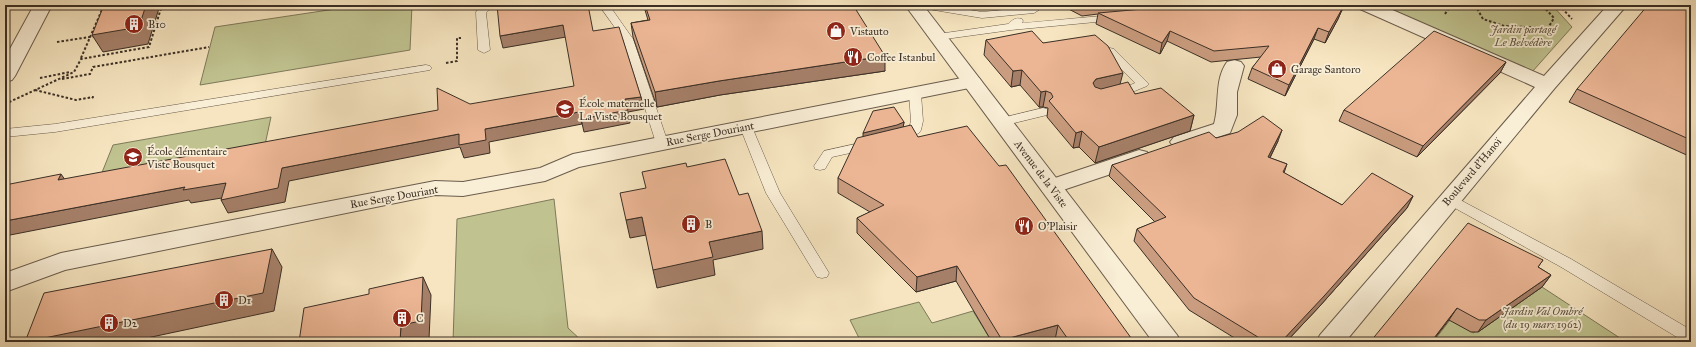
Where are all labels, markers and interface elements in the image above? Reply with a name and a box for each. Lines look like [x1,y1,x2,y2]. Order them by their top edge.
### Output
building icon: B10 [123,13,145,35]
place label: B10 [148,18,166,31]
shop icon: Vistauto [825,20,847,42]
park label: Jardin partagé Le Belvédère [1489,23,1558,49]
place label: Vistauto [849,25,889,38]
restaurant icon: Coffee Istanbul [842,46,864,68]
place label: Coffee Istanbul [867,51,935,64]
shop icon: Garage Santoro [1266,58,1288,80]
place label: Garage Santoro [1291,63,1361,76]
place label: École maternelle La Viste Bousquet [579,96,662,124]
school or university icon: École maternelle La Viste Bousquet [554,98,576,120]
street label: Rue Serge Douriant [665,119,755,149]
street label: Boulevard d'Hanoï [1440,134,1505,209]
street label: Avenue de la Viste [1011,137,1071,211]
place label: École élémentaire Viste Bousquet [146,144,227,172]
school or university icon: École élémentaire Viste Bousquet [122,146,144,168]
street label: Rue Serge Douriant [349,183,439,211]
building icon: B [680,213,702,235]
restaurant icon: O'Plaisir [1013,215,1035,237]
place label: B [705,218,712,231]
place label: O'Plaisir [1038,220,1078,233]
building icon: D1 [213,289,235,311]
place label: D1 [238,294,251,307]
park label: Jardin Val Ombré (du 19 mars 1962) [1501,305,1584,331]
building icon: C [391,307,413,329]
building icon: D2 [98,312,120,334]
place label: C [416,312,424,325]
place label: D2 [123,317,138,330]

